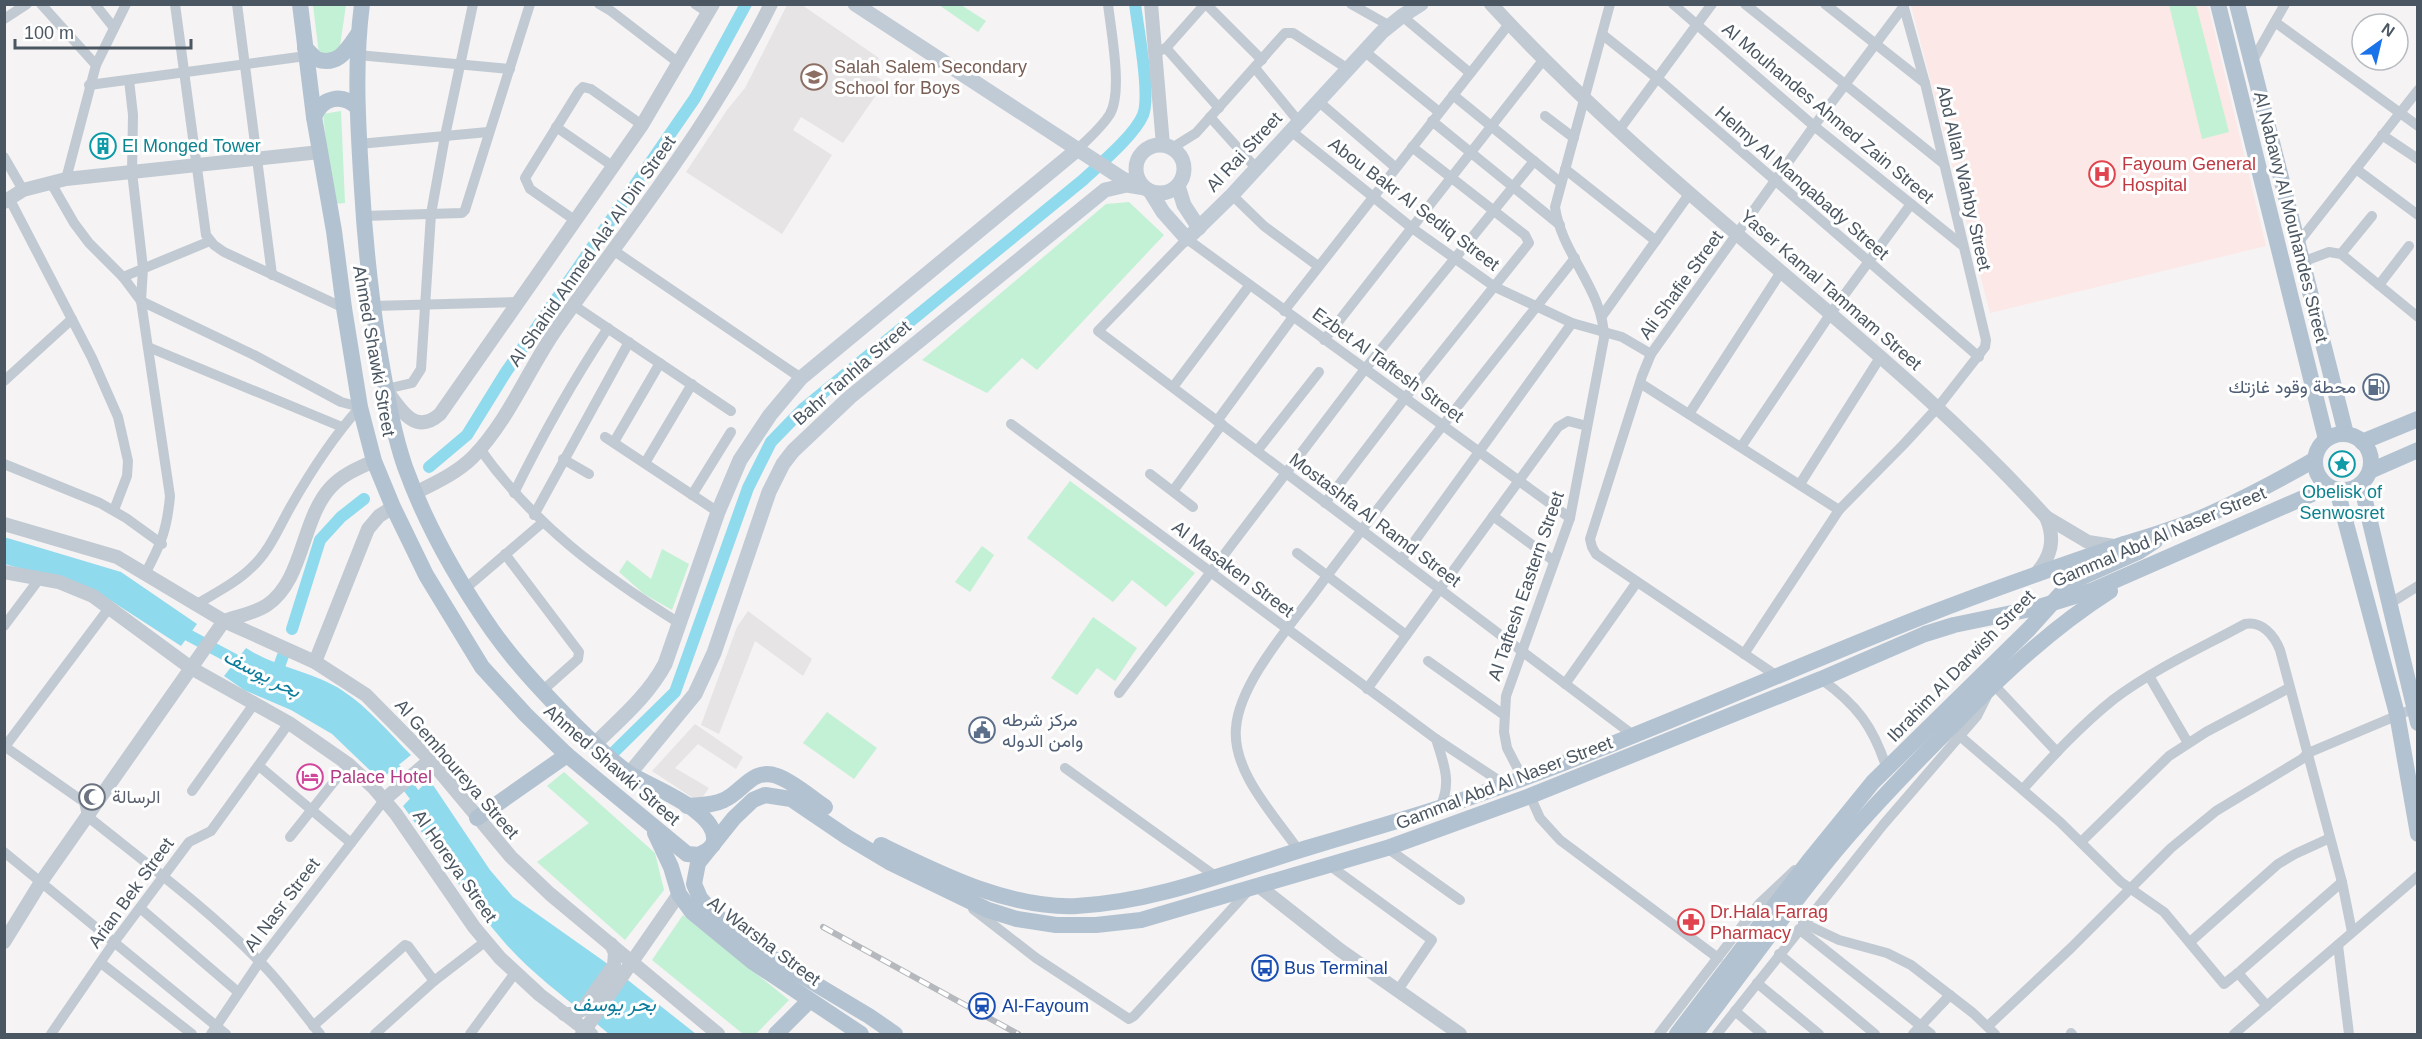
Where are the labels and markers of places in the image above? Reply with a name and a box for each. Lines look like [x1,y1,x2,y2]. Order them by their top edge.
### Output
place label: Salah Salem Secondary School for Boys [834,57,1027,98]
school or university icon: Salah Salem Secondary School for Boys [799,62,829,92]
building icon: El Monged Tower [88,131,118,161]
place label: El Monged Tower [122,136,261,156]
place label: Fayoum General Hospital [2122,154,2256,195]
hospital icon: Fayoum General Hospital [2087,159,2117,189]
fuel station icon: محطة وقود غازتك [2361,372,2391,402]
place label: محطة وقود غازتك [2228,377,2356,398]
place icon: Obelisk of Senwosret [2327,449,2357,479]
place label: Obelisk of Senwosret [2299,482,2385,523]
place label: مركز شرطه وامن الدوله [1002,710,1083,752]
public building icon: مركز شرطه وامن الدوله [967,715,997,745]
hotel icon: Palace Hotel [295,762,325,792]
place label: Palace Hotel [330,767,432,787]
mosque icon: الرسالة [77,782,107,812]
place label: الرسالة [112,787,160,808]
place label: Dr.Hala Farrag Pharmacy [1710,902,1828,943]
pharmacy icon: Dr.Hala Farrag Pharmacy [1676,907,1706,937]
bus stop icon: Bus Terminal [1250,953,1280,983]
place label: Bus Terminal [1284,958,1388,978]
station icon: Al-Fayoum [967,991,997,1021]
place label: Al-Fayoum [1002,996,1089,1016]

